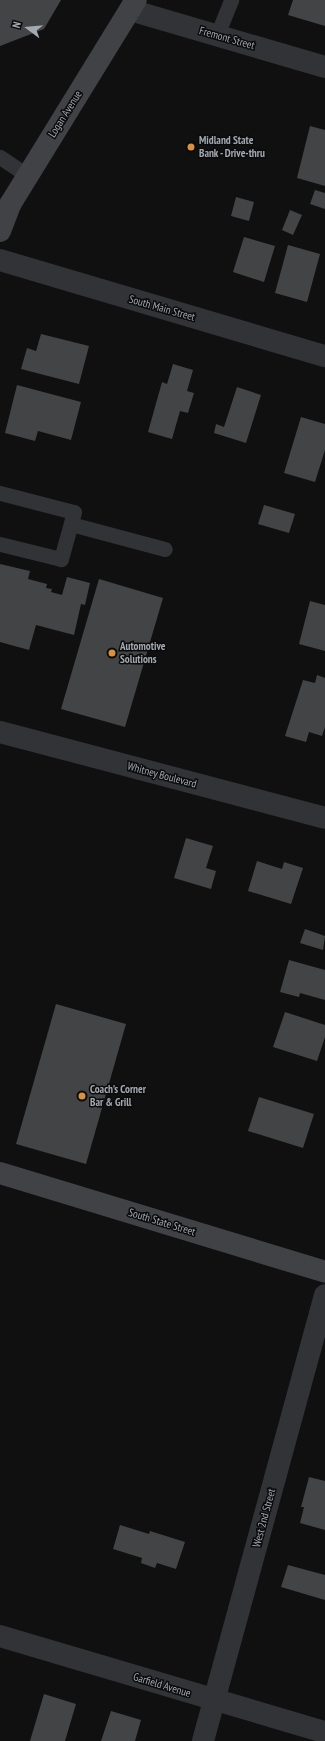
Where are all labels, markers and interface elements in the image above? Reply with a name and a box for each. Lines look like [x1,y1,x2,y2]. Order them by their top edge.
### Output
north arrow [8,8,48,48]
text: N [9,20,24,29]
street label: Fremont Street [198,24,256,52]
street label: Logan Avenue [45,88,85,140]
place label: Midland State Bank - Drive-thru [199,134,266,160]
marker: Midland State Bank - Drive-thru [186,142,196,152]
street label: South Main Street [127,292,197,324]
place label: Automotive Solutions [120,640,165,666]
marker: Automotive Solutions [107,648,117,658]
street label: Whitney Boulevard [126,759,198,791]
place label: Coach’s Corner Bar & Grill [90,1083,146,1109]
marker: Coach’s Corner Bar & Grill [77,1091,87,1101]
street label: South State Street [127,1206,197,1238]
street label: West 2nd Street [250,1487,278,1549]
street label: Garfield Avenue [132,1670,192,1700]

